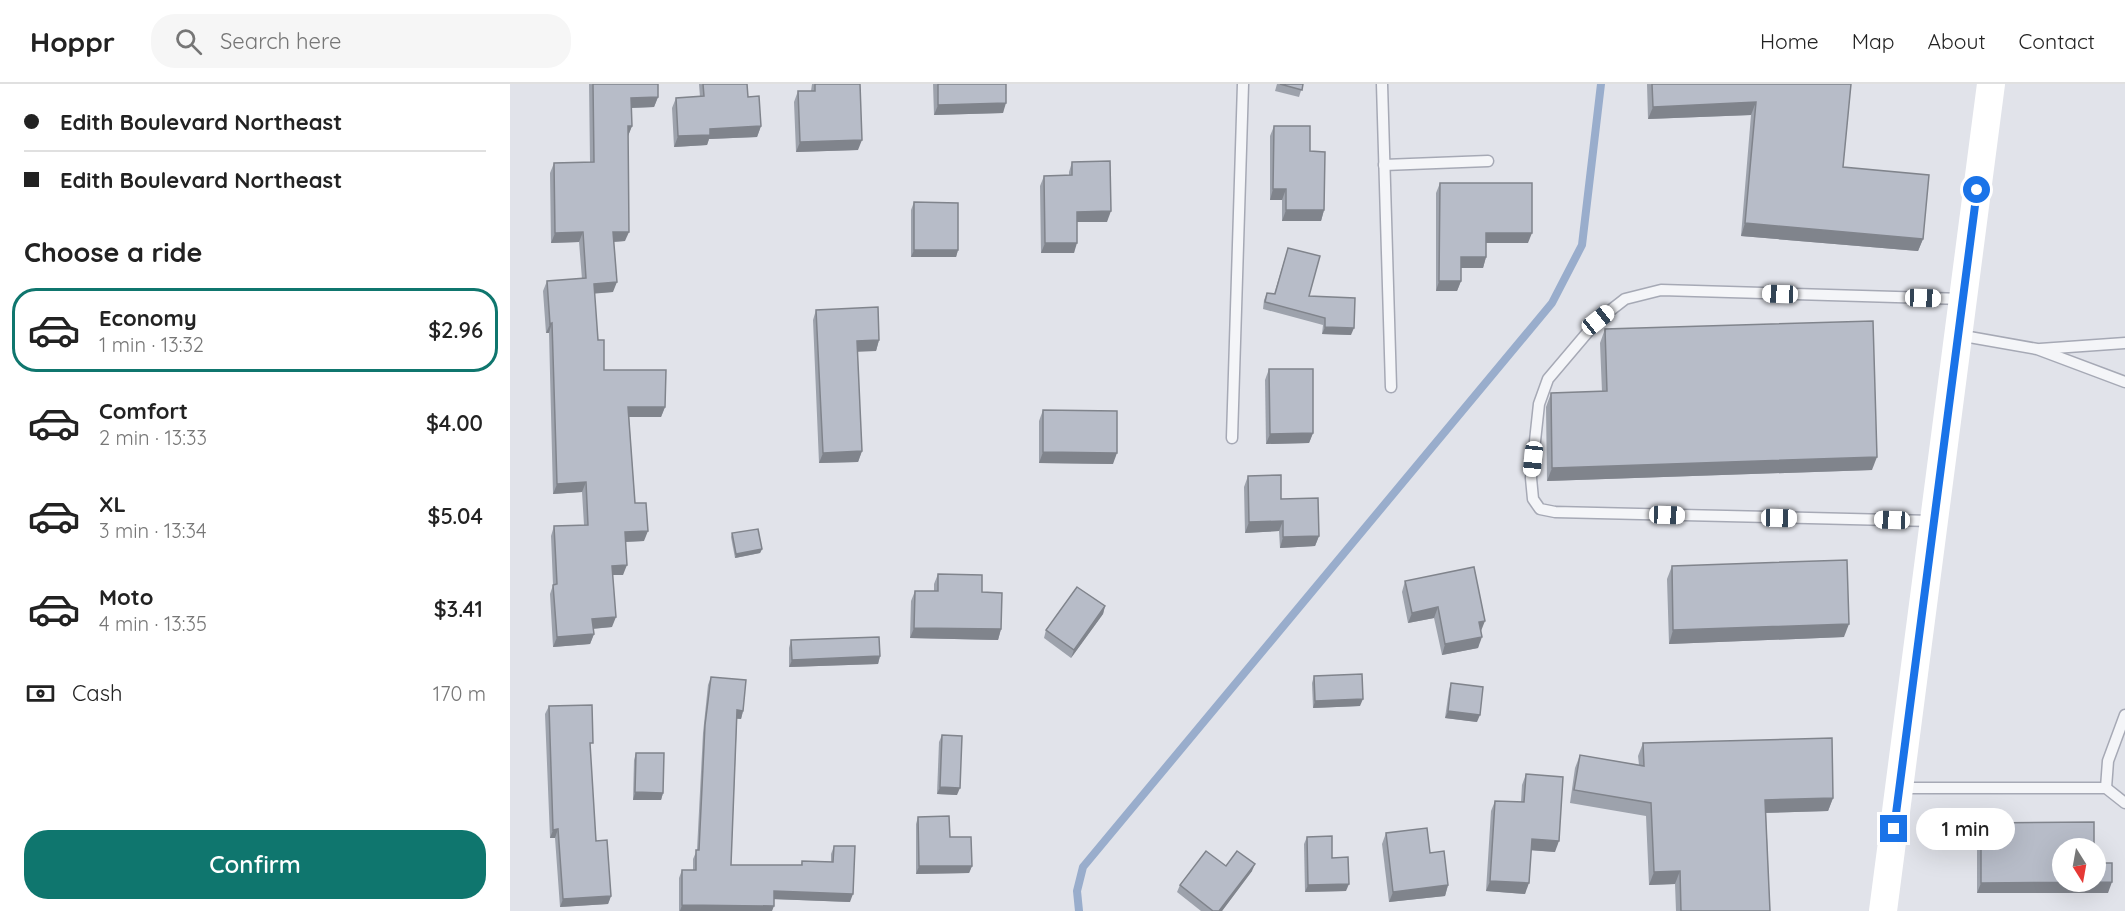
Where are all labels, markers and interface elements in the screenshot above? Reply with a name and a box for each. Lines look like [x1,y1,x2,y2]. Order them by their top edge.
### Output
search box [151,14,571,68]
text: Hoppr [30,24,115,59]
icon: search [172,25,205,58]
text: Search here [220,27,341,55]
text: Home [1760,28,1819,54]
text: Map [1852,28,1895,54]
text: About [1928,28,1986,54]
text: Contact [2019,28,2095,54]
text: Edith Boulevard Northeast [60,108,342,136]
text: Edith Boulevard Northeast [60,166,342,194]
route start [1963,176,1990,203]
text: Choose a ride [24,235,202,269]
car [1762,284,1798,304]
car [1905,288,1941,308]
car [1578,302,1618,338]
icon: car [27,303,81,357]
text: Economy [99,304,197,332]
text: $2.96 [428,316,483,344]
text: 1 min · 13:32 [99,332,204,357]
icon: car [27,396,81,450]
text: Comfort [99,397,188,425]
text: $4.00 [426,409,483,437]
text: 2 min · 13:33 [99,425,207,450]
car [1522,440,1544,478]
icon: car [27,489,81,543]
text: XL [99,490,126,518]
text: $5.04 [428,502,483,530]
car [1649,505,1685,525]
car [1761,509,1797,527]
car [1874,510,1910,530]
text: 3 min · 13:34 [99,518,206,543]
icon: car [27,582,81,636]
text: Moto [99,583,153,611]
text: $3.41 [434,595,483,623]
text: 4 min · 13:35 [99,611,207,636]
icon: cash [24,677,57,710]
text: Cash [72,679,123,707]
text: 170 m [433,681,486,706]
callout: 1 min [1915,808,2014,850]
route end [1880,815,1907,842]
text: 1 min [1942,816,1989,841]
button: Confirm [24,830,486,899]
north arrow [2052,838,2106,892]
map controls [2052,838,2106,892]

